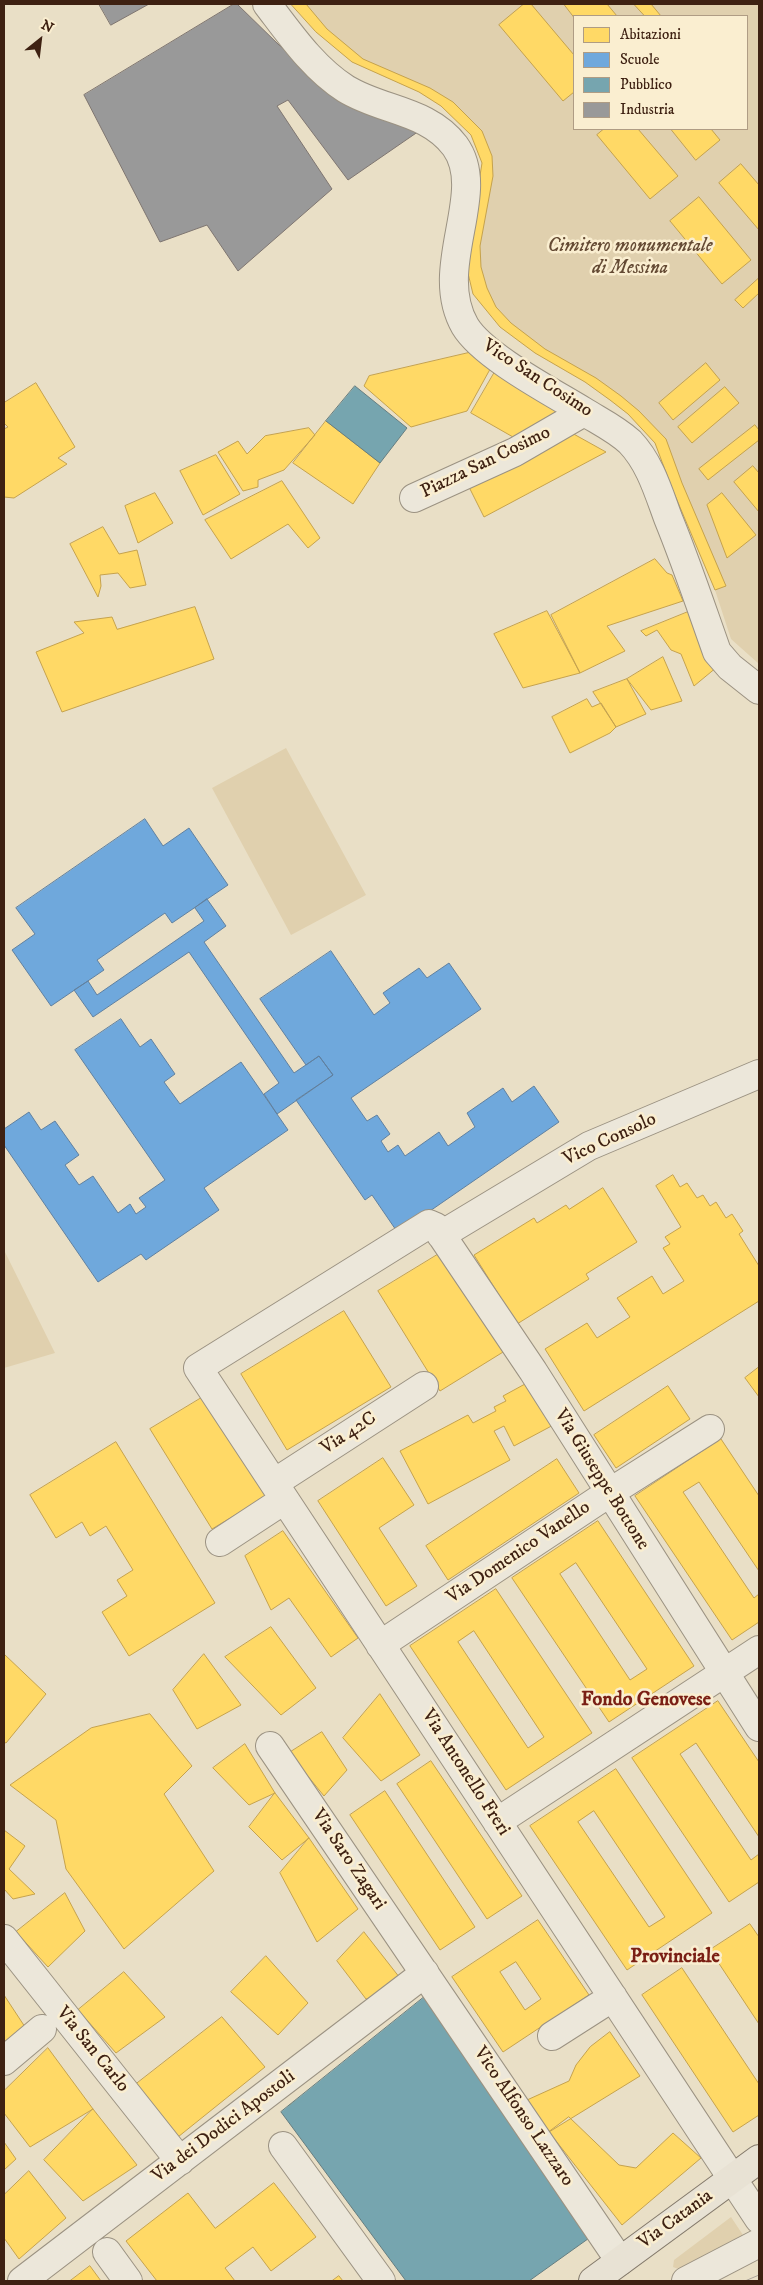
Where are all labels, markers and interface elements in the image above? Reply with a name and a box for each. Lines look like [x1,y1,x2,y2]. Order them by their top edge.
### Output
north arrow [15,15,65,65]
legend [573,15,748,130]
text: N [38,16,57,38]
text: Abitazioni [620,25,681,44]
text: Scuole [620,50,659,69]
text: Pubblico [620,75,672,94]
text: Industria [620,100,674,119]
park label: Cimitero monumentale di Messina [548,236,712,280]
street label: Vico San Cosimo [478,335,596,423]
street label: Piazza San Cosimo [418,422,554,504]
street label: Vico Consolo [560,1108,660,1172]
street label: Via Giuseppe Bottone [548,1405,654,1555]
street label: Via 42C [317,1408,381,1460]
street label: Via Domenico Vanello [443,1497,595,1609]
district label: Fondo Genovese [581,1689,711,1713]
street label: Via Antonello Freri [416,1705,514,1841]
street label: Via Saro Zagari [306,1805,390,1915]
district label: Provinciale [630,1946,720,1970]
street label: Via San Carlo [51,2003,133,2097]
street label: Vico Alfonso Lazzaro [468,2043,578,2191]
street label: Via dei Dodici Apostoli [148,2066,300,2188]
street label: Via Catania [634,2185,718,2255]

